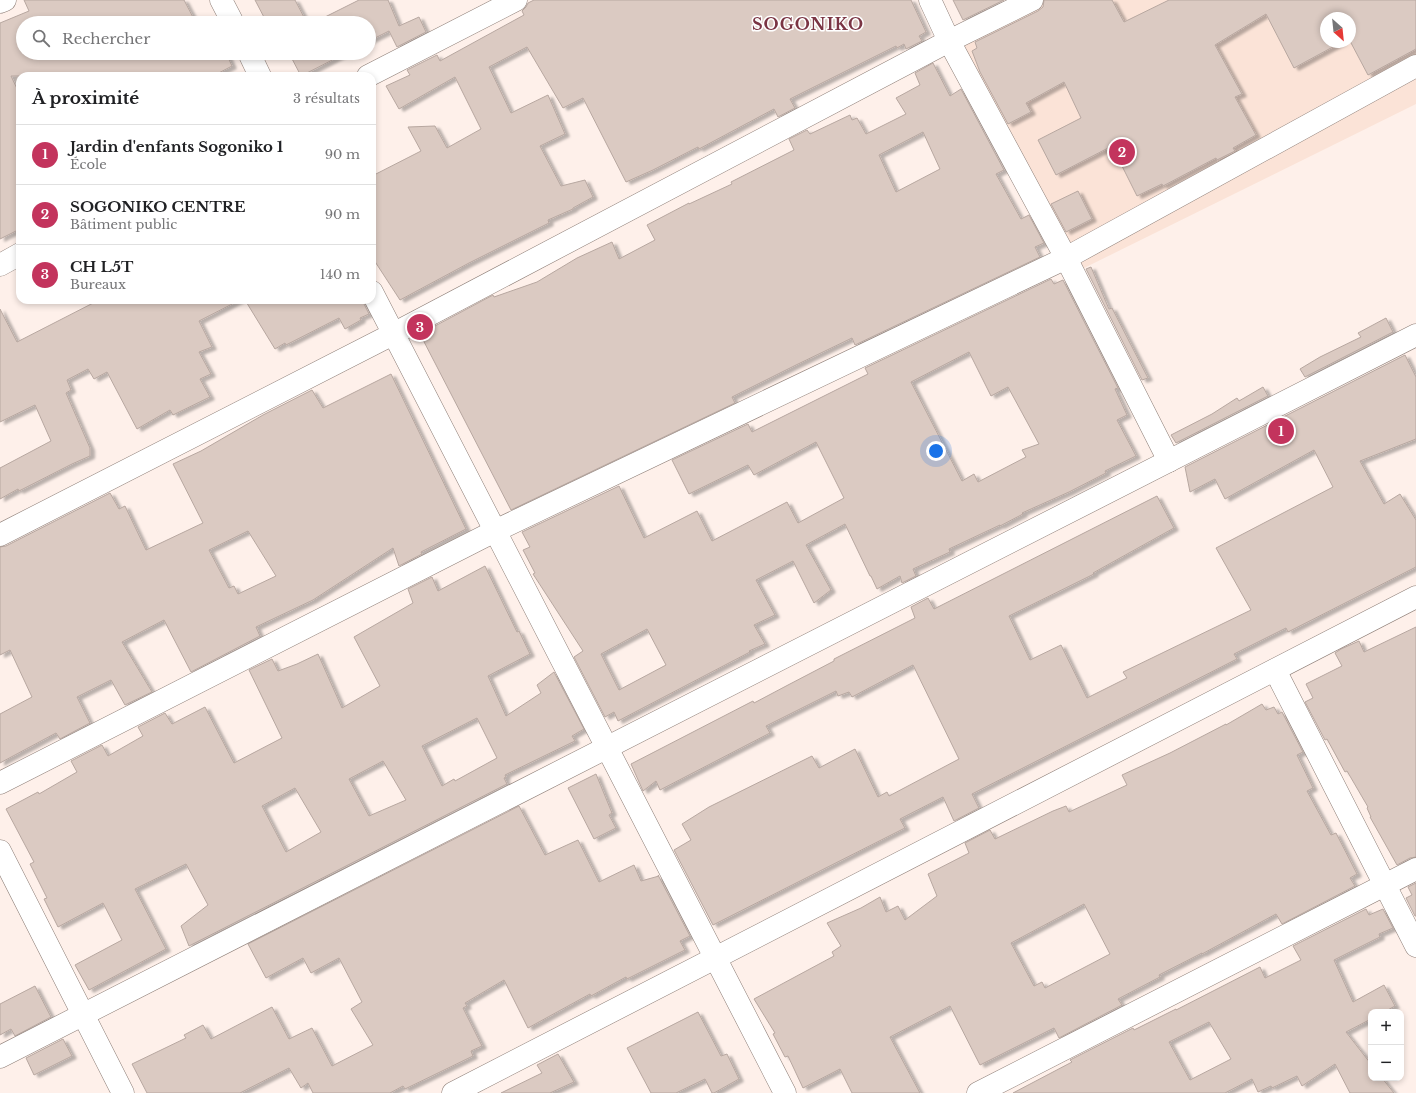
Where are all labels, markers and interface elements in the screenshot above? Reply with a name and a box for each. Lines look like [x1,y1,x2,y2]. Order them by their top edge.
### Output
north arrow [1320,12,1356,48]
district label: SOGONIKO [752,14,864,34]
search box [16,16,376,60]
icon: search [30,27,52,49]
text: Rechercher [62,29,150,48]
text: À proximité [32,88,139,109]
text: 3 résultats [293,90,360,107]
text: Jardin d'enfants Sogoniko 1 [70,137,283,156]
pin: 2 [1109,137,1135,167]
text: 1 [42,146,48,163]
text: 90 m [325,146,360,163]
text: École [70,156,107,173]
text: SOGONIKO CENTRE [70,197,245,216]
text: 2 [41,206,49,223]
text: 90 m [325,206,360,223]
text: Bâtiment public [70,216,177,233]
text: CH L5T [70,257,133,276]
text: 3 [41,266,49,283]
text: 140 m [320,266,360,283]
text: Bureaux [70,276,126,293]
pin: 3 [407,312,433,342]
pin: 1 [1268,416,1294,446]
your location [926,441,946,461]
map controls [1368,1009,1404,1081]
button: + [1368,1009,1404,1045]
button: − [1368,1045,1404,1081]

